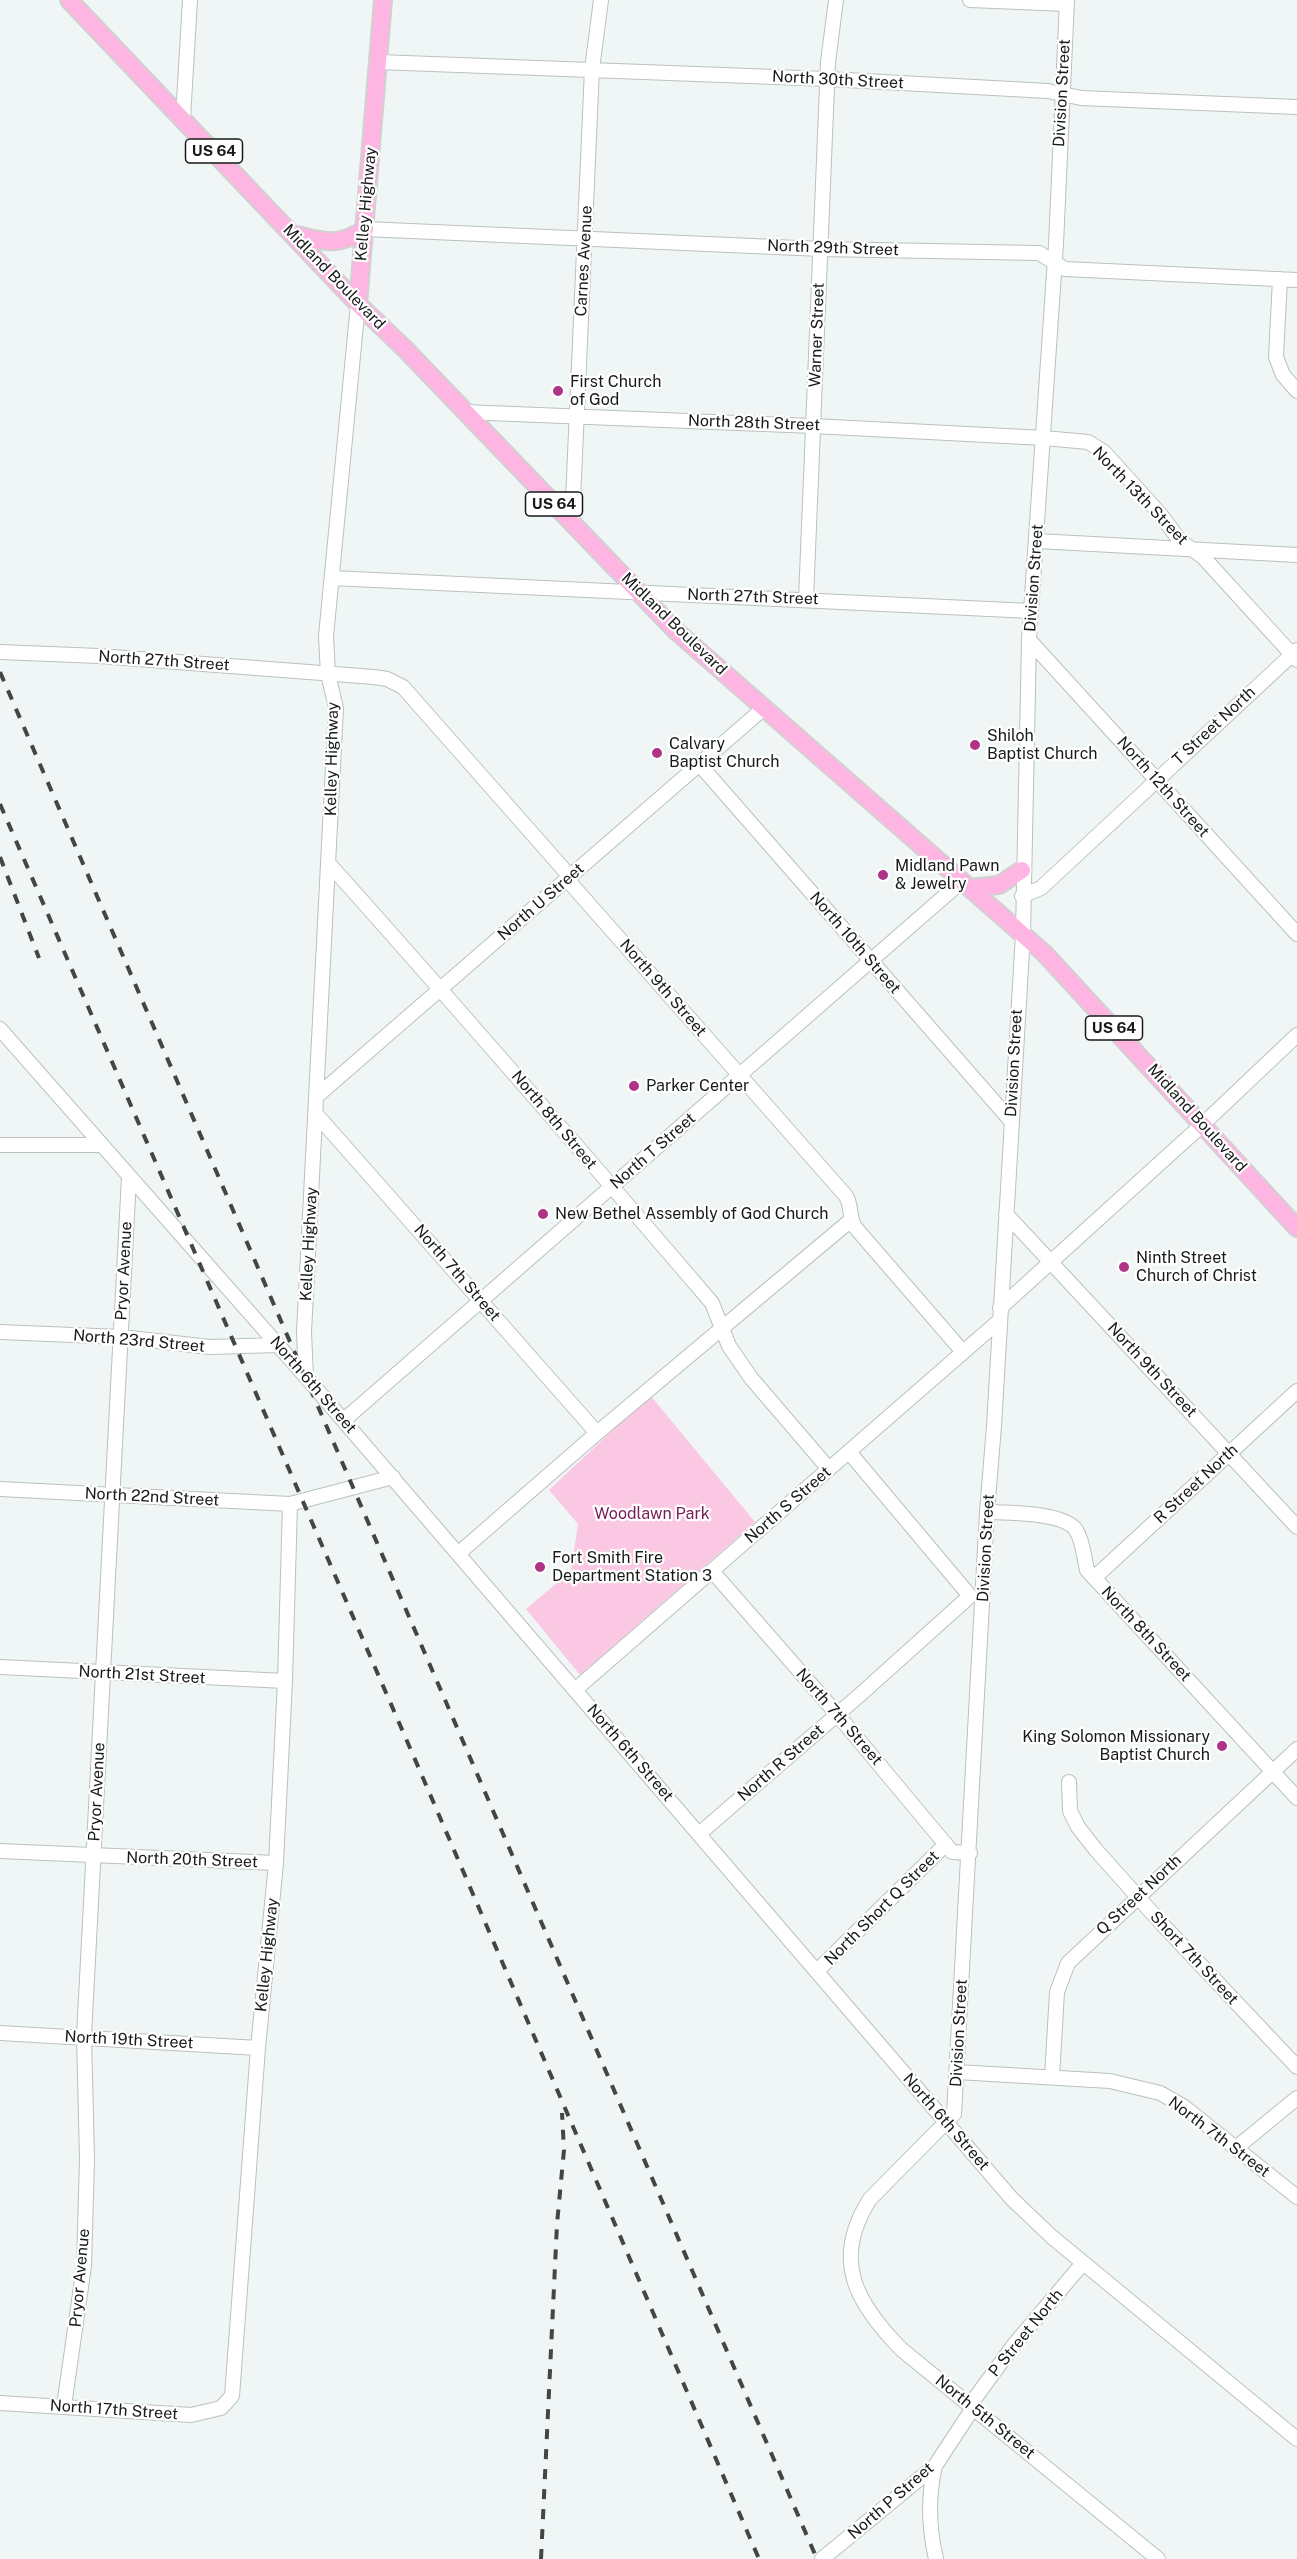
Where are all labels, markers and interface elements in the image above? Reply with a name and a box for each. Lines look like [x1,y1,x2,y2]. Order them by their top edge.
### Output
street label: Division Street [1050,39,1074,147]
street label: North 30th Street [771,67,905,93]
road number: US 64 [186,139,242,163]
street label: Kelley Highway [351,146,381,262]
street label: Carnes Avenue [572,205,596,317]
street label: Midland Boulevard [279,220,389,334]
street label: North 29th Street [767,236,899,260]
street label: Warner Street [806,282,828,388]
place label: First Church of God [570,372,661,410]
marker: First Church of God [551,384,565,398]
street label: North 28th Street [688,411,820,435]
street label: North 13th Street [1088,443,1192,549]
road number: US 64 [526,492,582,516]
street label: Division Street [1021,523,1047,633]
street label: Midland Boulevard [617,569,731,679]
street label: North 27th Street [687,585,819,609]
street label: North 27th Street [98,647,230,675]
street label: T Street North [1169,683,1259,769]
street label: Kelley Highway [321,702,343,816]
place label: Shiloh Baptist Church [987,726,1098,764]
street label: North 12th Street [1113,733,1213,841]
place label: Calvary Baptist Church [669,734,780,772]
marker: Shiloh Baptist Church [968,738,982,752]
marker: Calvary Baptist Church [650,746,664,760]
place label: Midland Pawn & Jewelry [895,856,999,894]
street label: North U Street [494,859,588,945]
marker: Midland Pawn & Jewelry [876,868,890,882]
street label: North 10th Street [806,888,904,998]
street label: North 9th Street [616,936,710,1040]
street label: Division Street [1002,1009,1026,1117]
road number: US 64 [1086,1016,1142,1040]
street label: Midland Boulevard [1143,1060,1251,1176]
street label: North 8th Street [507,1067,601,1173]
place label: Parker Center [646,1076,749,1096]
marker: Parker Center [627,1079,641,1093]
street label: North T Street [607,1109,699,1193]
street label: Kelley Highway [296,1186,322,1302]
place label: New Bethel Assembly of God Church [555,1204,828,1224]
marker: New Bethel Assembly of God Church [536,1207,550,1221]
street label: Pryor Avenue [112,1221,136,1321]
street label: North 7th Street [410,1221,504,1325]
place label: Ninth Street Church of Christ [1136,1248,1257,1286]
marker: Ninth Street Church of Christ [1117,1260,1131,1274]
street label: North 9th Street [1103,1319,1201,1421]
street label: North 23rd Street [72,1326,206,1356]
street label: North 6th Street [266,1333,360,1437]
street label: R Street North [1150,1440,1242,1528]
street label: North S Street [741,1462,835,1548]
street label: North 22nd Street [84,1484,220,1510]
street label: Division Street [974,1494,998,1602]
park label: Woodlawn Park [594,1504,710,1524]
place label: Fort Smith Fire Department Station 3 [552,1548,712,1586]
marker: Fort Smith Fire Department Station 3 [533,1560,547,1574]
street label: North 8th Street [1097,1583,1195,1685]
street label: North 21st Street [78,1662,206,1688]
street label: North 7th Street [792,1665,886,1769]
street label: North 6th Street [583,1701,677,1805]
street label: North R Street [734,1720,828,1806]
place label: King Solomon Missionary Baptist Church [1022,1727,1210,1765]
marker: King Solomon Missionary Baptist Church [1215,1739,1229,1753]
street label: Pryor Avenue [85,1742,109,1842]
street label: North Short Q Street [821,1847,943,1969]
street label: North 20th Street [126,1848,258,1872]
street label: Q Street North [1093,1851,1185,1939]
street label: Kelley Highway [251,1897,283,2013]
street label: Short 7th Street [1146,1907,1242,2009]
street label: Division Street [947,1979,971,2087]
street label: North 19th Street [64,2027,194,2053]
street label: North 6th Street [899,2070,993,2174]
street label: North 7th Street [1164,2093,1274,2181]
street label: Pryor Avenue [66,2228,94,2328]
street label: P Street North [985,2285,1067,2381]
street label: North 5th Street [931,2371,1039,2463]
street label: North 17th Street [49,2396,179,2424]
street label: North P Street [844,2459,938,2543]

